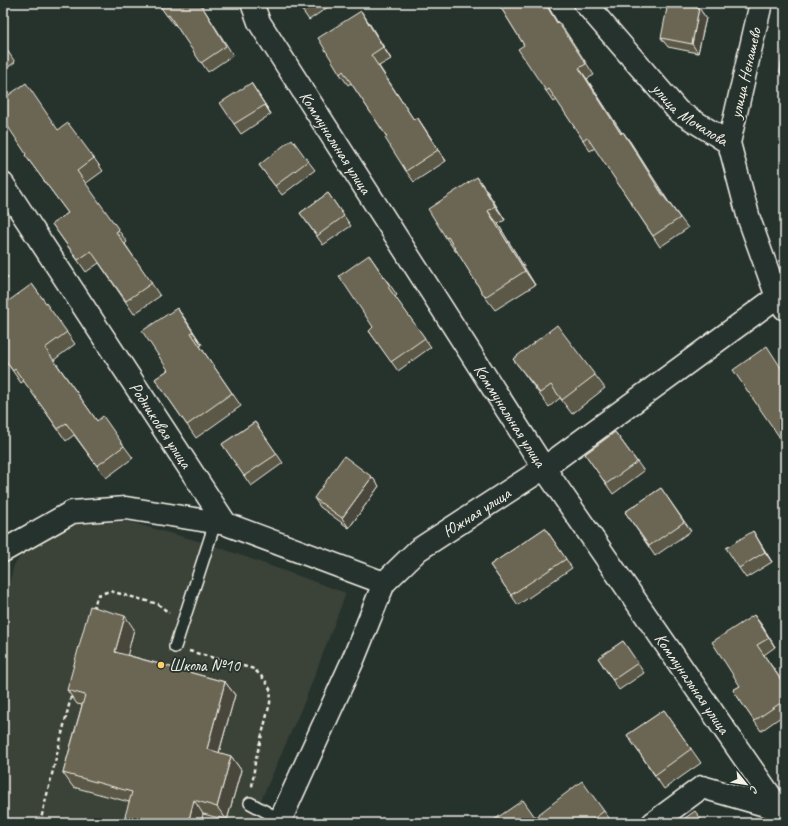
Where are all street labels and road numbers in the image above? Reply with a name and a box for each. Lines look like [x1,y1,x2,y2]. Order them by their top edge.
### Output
street label: улица Ненашево [725,25,766,121]
street label: улица Мочалова [647,78,733,152]
street label: Коммунальная улица [295,87,377,199]
street label: Коммунальная улица [469,360,551,472]
street label: Родниковая улица [125,378,197,473]
street label: Южная улица [439,482,515,542]
street label: Коммунальная улица [650,629,735,739]

